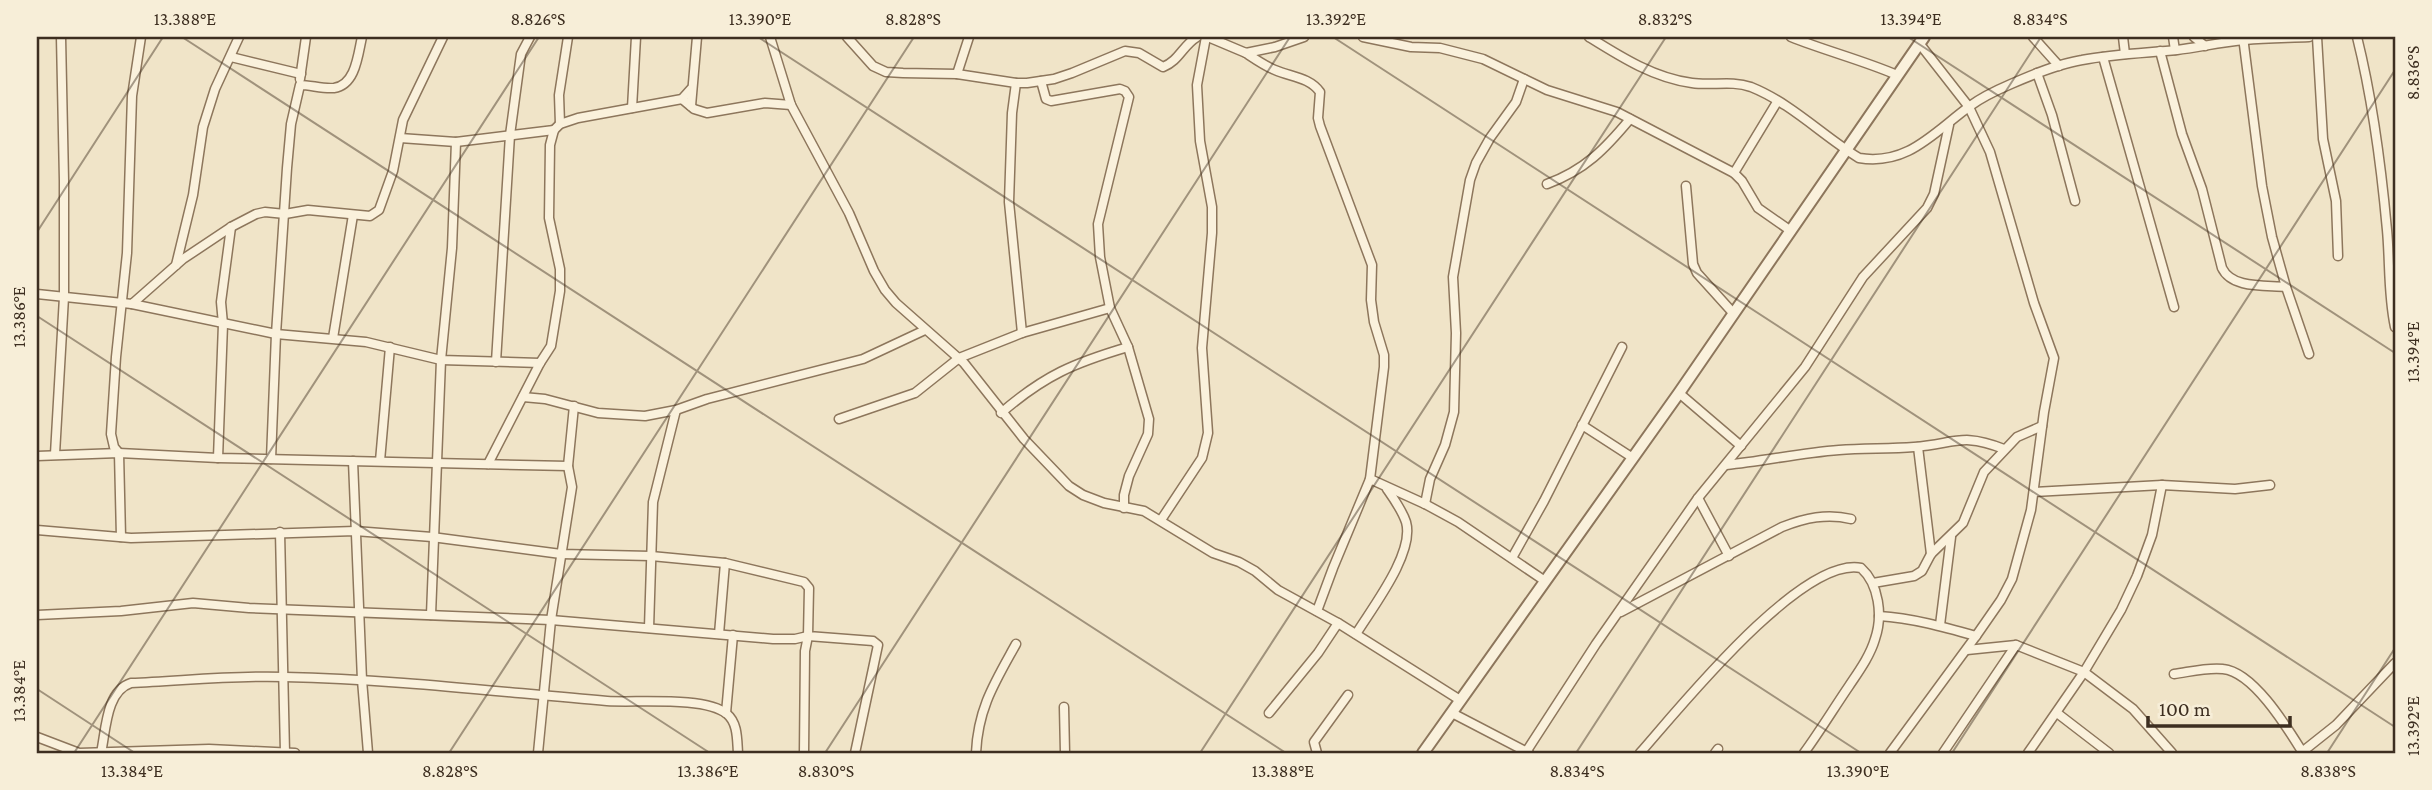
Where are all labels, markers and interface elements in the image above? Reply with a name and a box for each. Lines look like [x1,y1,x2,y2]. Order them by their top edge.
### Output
text: 13.388°E [154,9,216,29]
text: 8.826°S [511,9,565,29]
text: 13.390°E [729,9,791,29]
text: 8.828°S [885,9,941,29]
text: 13.392°E [1306,9,1366,29]
text: 8.832°S [1638,9,1692,29]
text: 13.394°E [1880,9,1942,29]
text: 8.834°S [2012,9,2068,29]
text: 8.836°S [2403,46,2423,100]
text: 13.386°E [9,286,29,348]
text: 13.394°E [2403,321,2423,383]
text: 13.384°E [9,660,29,722]
scale bar [2148,685,2290,729]
text: 13.392°E [2403,696,2423,756]
text: 100 m [2159,697,2211,721]
text: 13.384°E [101,761,163,781]
text: 8.828°S [422,761,478,781]
text: 13.386°E [677,761,739,781]
text: 8.830°S [798,761,854,781]
text: 13.388°E [1252,761,1314,781]
text: 8.834°S [1549,761,1605,781]
text: 13.390°E [1827,761,1889,781]
text: 8.838°S [2300,761,2356,781]

